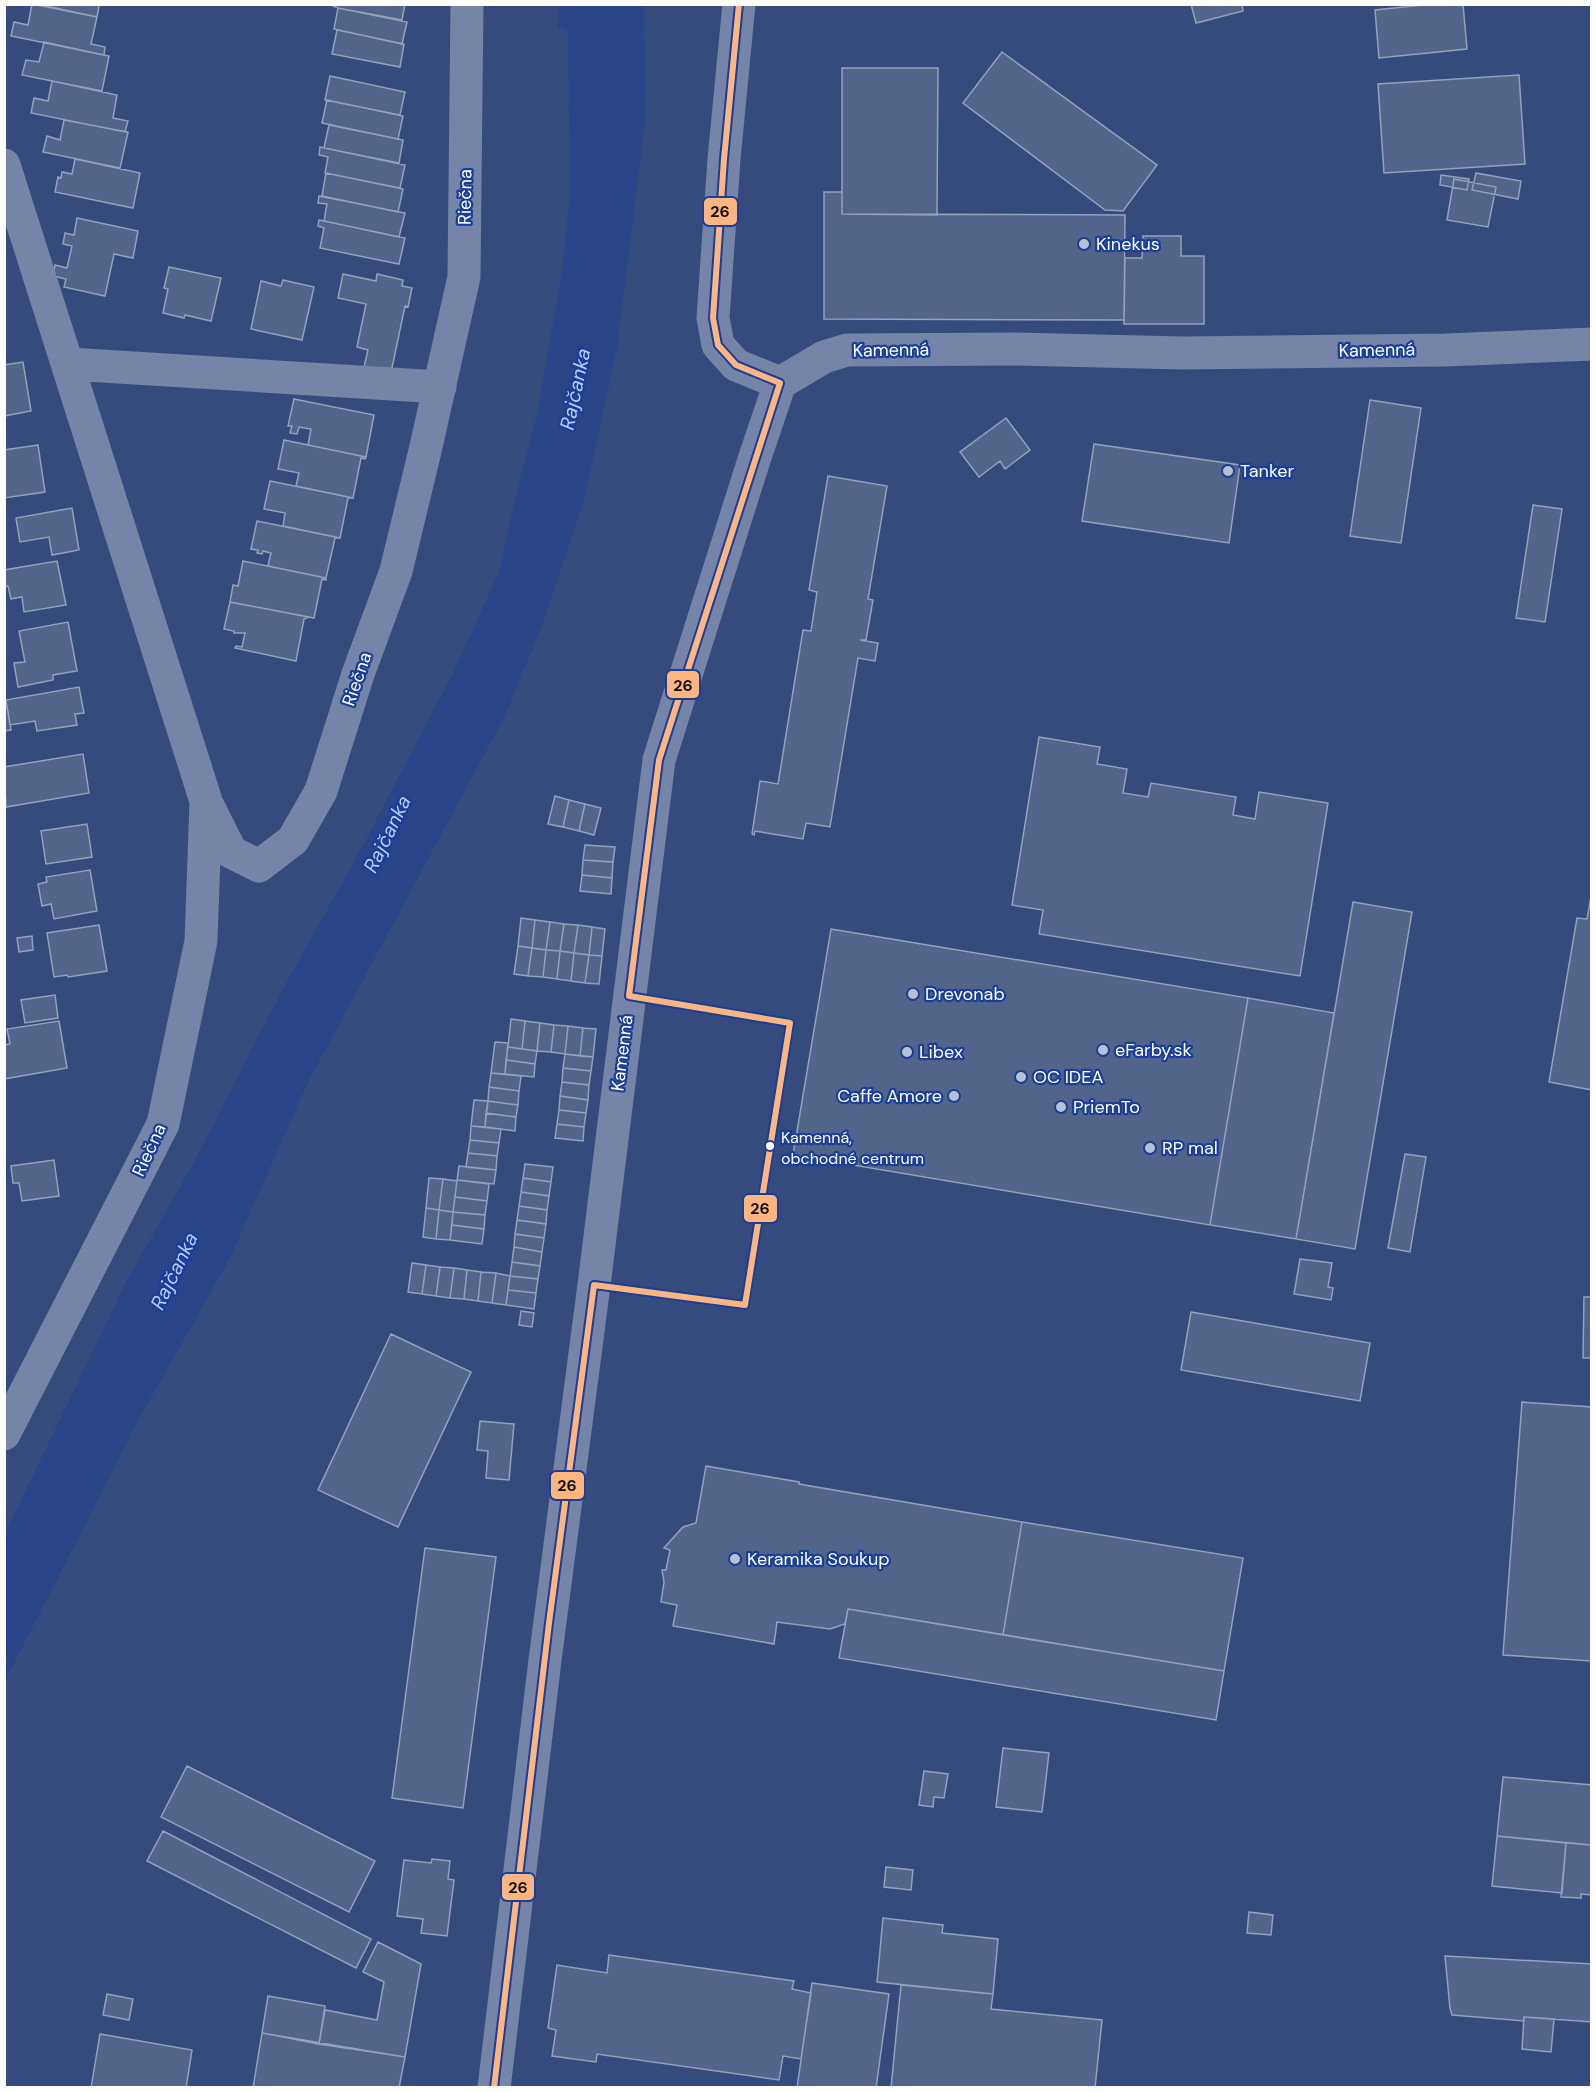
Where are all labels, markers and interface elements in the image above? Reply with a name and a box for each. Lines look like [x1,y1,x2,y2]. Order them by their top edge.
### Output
street label: Riečna [453,169,477,225]
line badge: 26 [703,197,738,226]
text: 26 [710,201,730,222]
place label: Kinekus [1096,232,1160,256]
marker: Kinekus [1077,237,1091,251]
street label: Kamenná [852,337,930,363]
street label: Kamenná [1338,337,1416,363]
water label: Rajčanka [554,346,596,432]
place label: Tanker [1240,459,1295,483]
marker: Tanker [1221,464,1235,478]
street label: Riečna [337,649,377,709]
line badge: 26 [666,670,700,699]
text: 26 [673,675,693,696]
water label: Rajčanka [357,791,417,877]
place label: Drevonab [925,982,1005,1006]
marker: Drevonab [906,987,920,1001]
street label: Kamenná [605,1014,639,1092]
place label: eFarby.sk [1115,1038,1192,1062]
place label: Libex [919,1040,963,1064]
marker: eFarby.sk [1096,1043,1110,1057]
marker: Libex [900,1045,914,1059]
place label: OC IDEA [1033,1065,1103,1089]
marker: OC IDEA [1014,1070,1028,1084]
place label: Caffe Amore [837,1084,942,1108]
marker: Caffe Amore [947,1089,961,1103]
place label: PriemTo [1073,1095,1140,1119]
marker: PriemTo [1054,1100,1068,1114]
street label: Riečna [126,1120,172,1180]
place label: Kamenná, obchodné centrum [781,1127,924,1169]
place label: RP mal [1162,1136,1218,1160]
marker: Kamenná, obchodné centrum [764,1140,776,1152]
marker: RP mal [1143,1141,1157,1155]
line badge: 26 [743,1194,778,1223]
text: 26 [750,1198,770,1219]
water label: Rajčanka [144,1228,204,1314]
line badge: 26 [550,1471,585,1500]
text: 26 [557,1475,577,1496]
place label: Keramika Soukup [747,1547,890,1571]
marker: Keramika Soukup [728,1552,742,1566]
line badge: 26 [501,1873,535,1901]
text: 26 [508,1877,528,1898]

